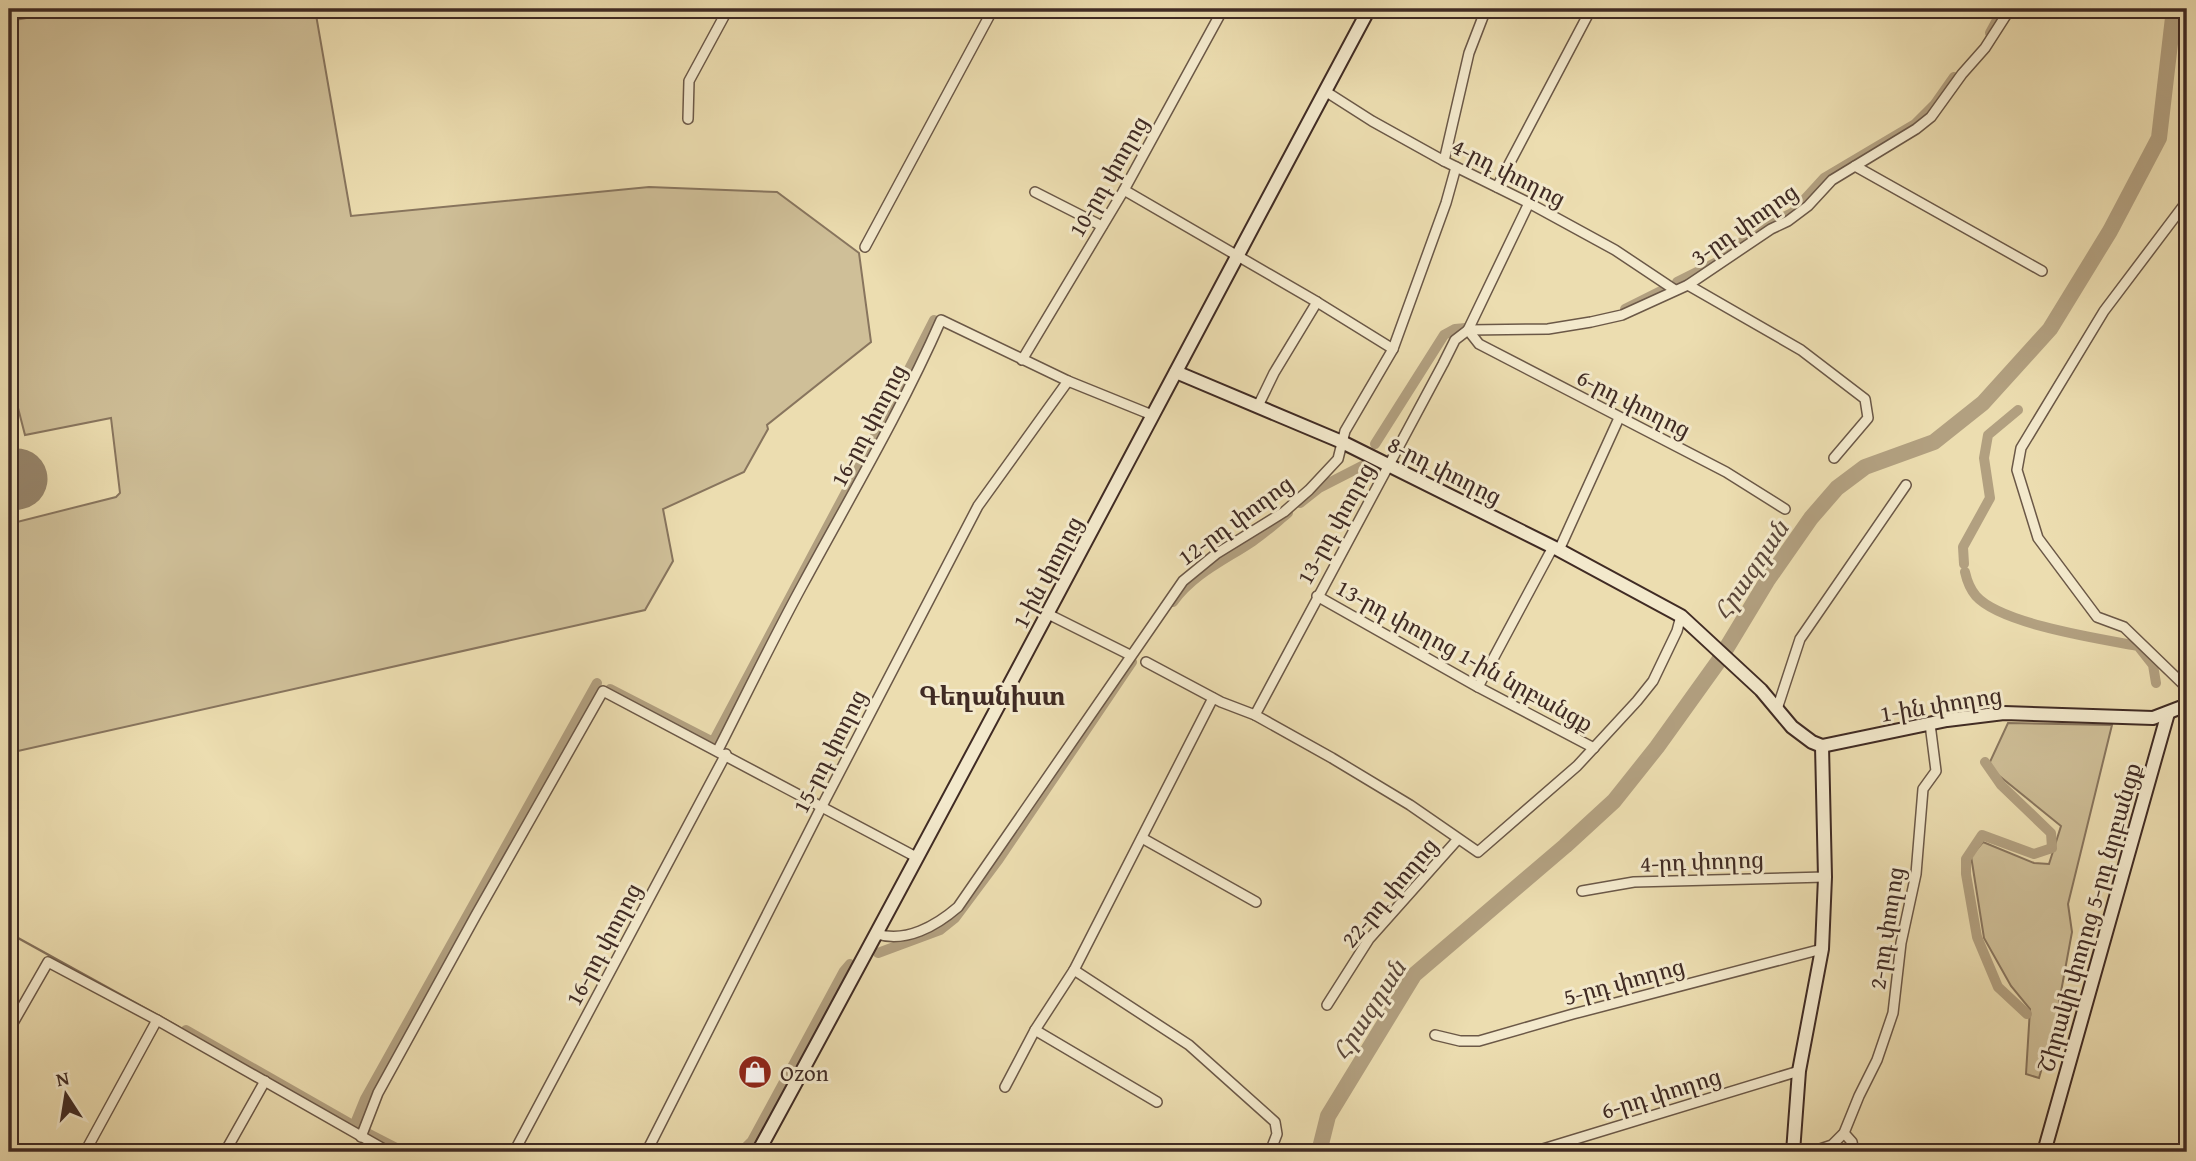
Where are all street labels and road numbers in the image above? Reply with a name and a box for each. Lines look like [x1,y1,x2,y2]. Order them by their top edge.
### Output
street label: 10-րդ փողոց [1060,109,1156,243]
street label: 4-րդ փողոց [1446,129,1572,215]
street label: 3-րդ փողոց [1684,175,1804,273]
street label: 16-րդ փողոց [822,358,914,492]
street label: 6-րդ փողոց [1571,360,1697,446]
street label: 8-րդ փողոց [1382,427,1508,513]
street label: 13-րդ փողոց [1288,456,1382,590]
street label: 12-րդ փողոց [1171,467,1299,573]
street label: 1-ին փողոց [1004,510,1090,634]
street label: 13-րդ փողոց 1-ին նրբանցք [1330,570,1600,740]
street label: 1-ին փողոց [1878,678,2004,730]
street label: 15-րդ փողոց [784,683,874,819]
street label: Շիրակի փողոց 5-րդ նրբանցք [2029,758,2149,1076]
street label: 22-րդ փողոց [1333,830,1445,954]
street label: 4-րդ փողոց [1639,842,1765,880]
street label: 2-րդ փողոց [1860,864,1912,992]
street label: 16-րդ փողոց [557,877,649,1011]
street label: 5-րդ փողոց [1560,949,1688,1013]
street label: 6-րդ փողոց [1597,1059,1725,1127]

